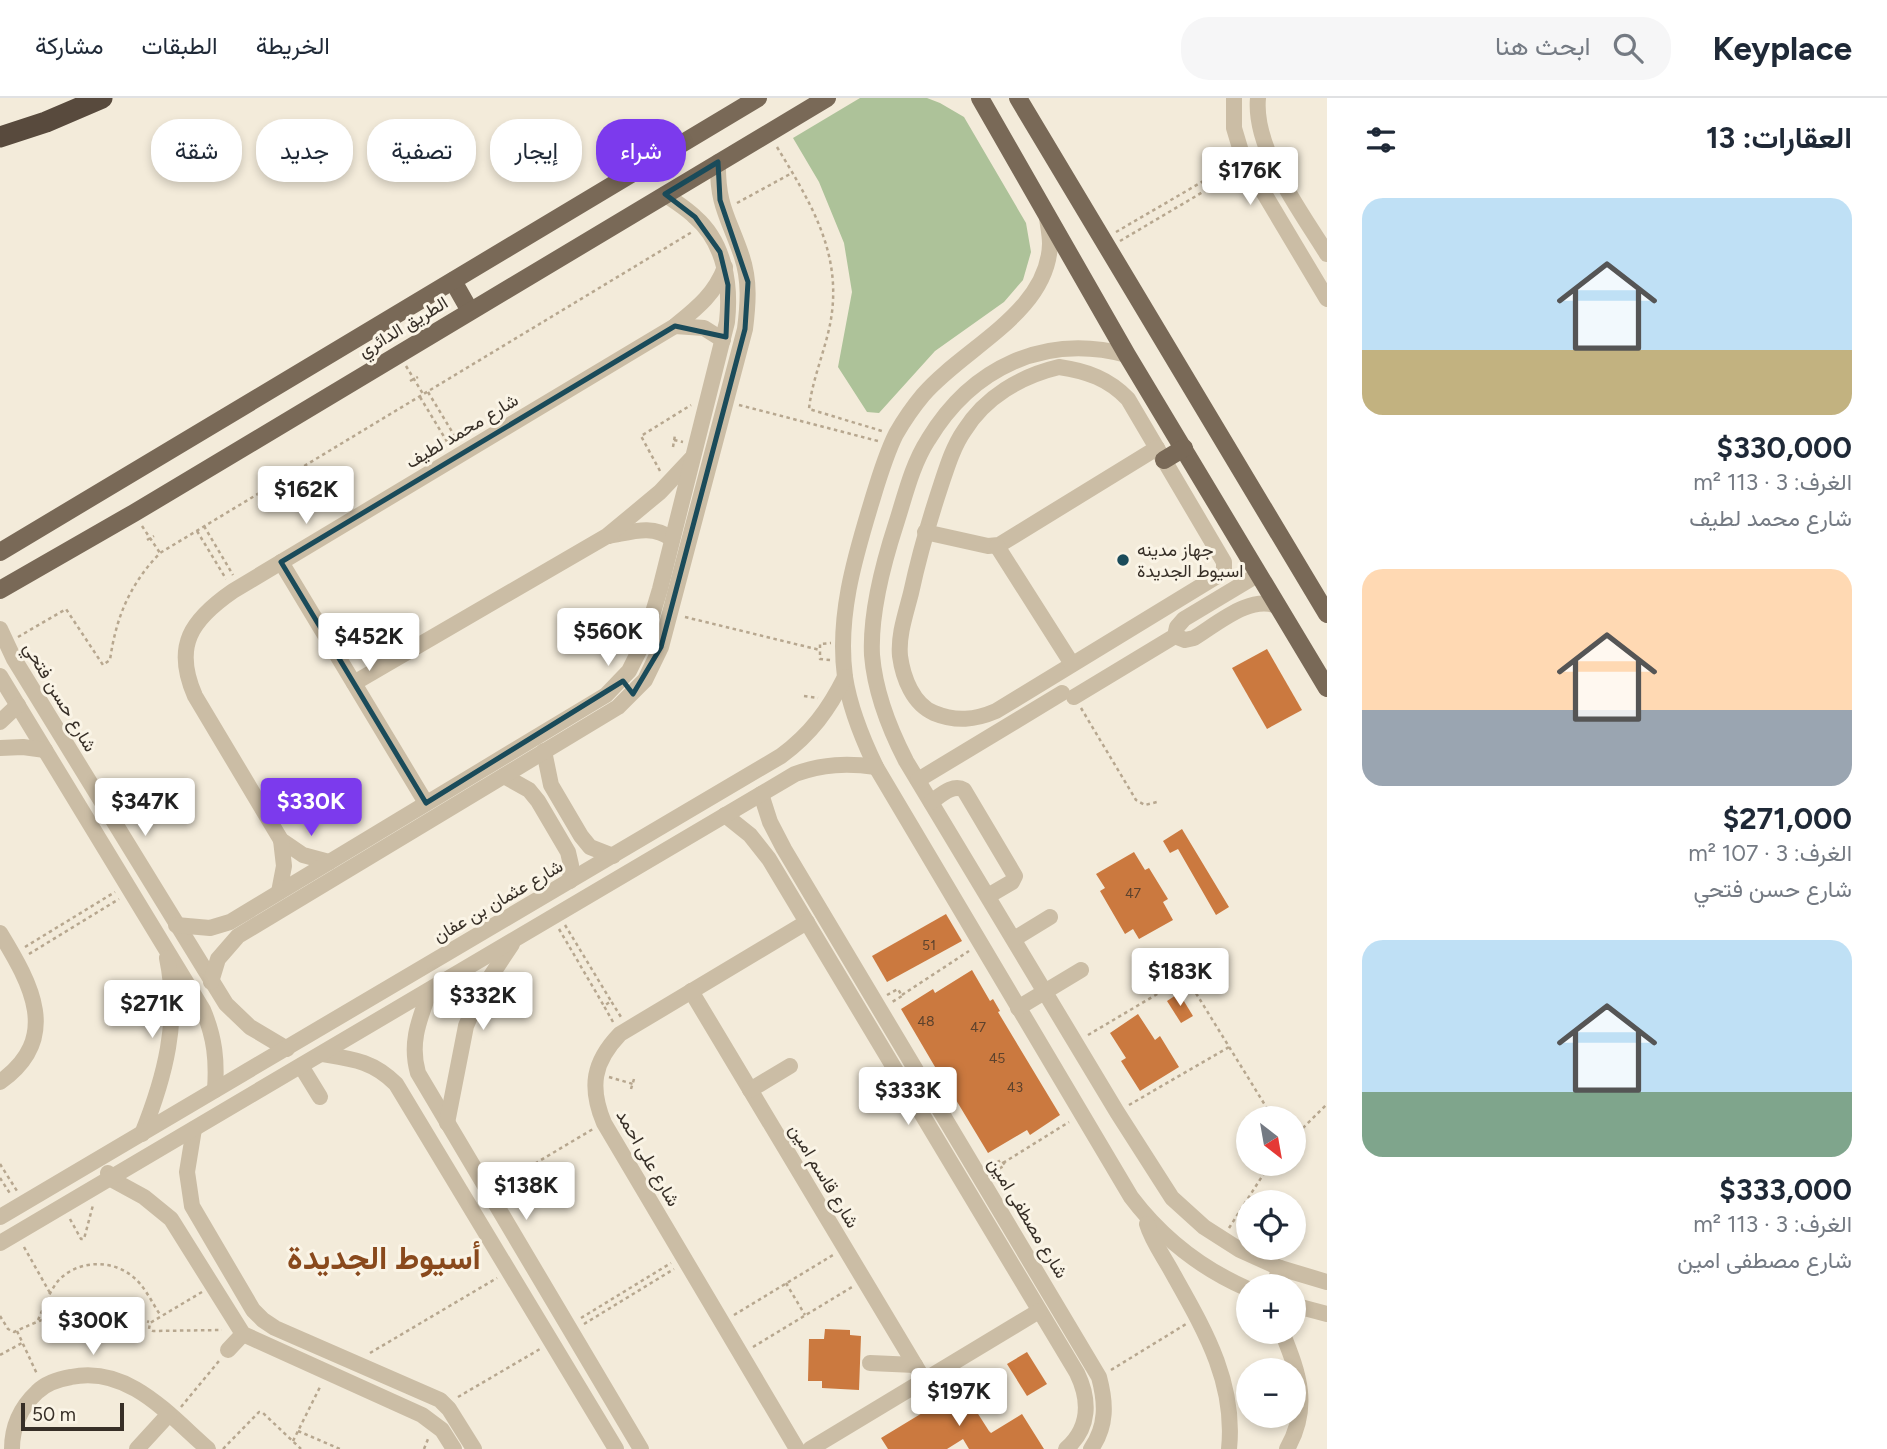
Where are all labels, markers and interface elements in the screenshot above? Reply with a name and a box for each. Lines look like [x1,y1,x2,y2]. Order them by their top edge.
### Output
search box [1181,17,1671,80]
icon: search [1609,29,1647,67]
text: Keyplace [1713,29,1852,68]
text: ابحث هنا [1495,30,1591,62]
text: مشاركة [35,31,103,60]
text: الطبقات [141,31,218,60]
text: الخريطة [256,31,330,60]
chip: شقة [151,119,242,182]
chip: جديد [256,119,353,182]
chip: تصفية [367,119,476,182]
chip: إيجار [490,119,582,182]
chip: شراء [596,119,686,182]
text: العقارات: 13 [1706,119,1852,156]
icon: filters [1362,121,1400,159]
pin: $176K [1201,148,1299,207]
text: $176K [1218,156,1282,184]
icon: home [1544,243,1670,369]
street label: الطريق الدائري [354,292,454,366]
street label: شارع محمد لطيف [402,389,523,474]
text: $330,000 [1717,429,1852,466]
pin: $162K [257,466,355,526]
text: الغرف: 3 · 113 m² [1693,468,1852,496]
text: $162K [274,475,338,503]
text: شارع محمد لطيف [1689,504,1852,532]
place label: جهاز مدينه اسيوط الجديدة [1137,539,1243,582]
marker: جهاز مدينه اسيوط الجديدة [1115,552,1131,568]
pin: $560K [559,608,657,668]
pin: $452K [320,614,418,673]
icon: home [1544,614,1670,740]
text: $560K [573,617,643,645]
text: $452K [334,622,404,650]
street label: شارع حسن فتحي [15,638,101,758]
pin: $347K [96,778,194,838]
pin: $330K [262,778,360,838]
text: $347K [111,787,179,815]
text: $330K [277,787,345,815]
text: $271,000 [1723,800,1852,837]
text: الغرف: 3 · 107 m² [1688,839,1852,867]
street label: شارع عثمان بن عفان [429,855,567,948]
text: شارع حسن فتحي [1694,875,1852,903]
house number: 47 [1125,885,1142,902]
house number: 51 [922,937,936,954]
pin: $183K [1131,948,1229,1008]
text: $183K [1148,957,1212,985]
pin: $332K [434,972,532,1032]
pin: $271K [103,981,201,1040]
text: $332K [450,981,516,1009]
icon: home [1544,985,1670,1111]
text: $271K [120,989,184,1017]
house number: 48 [917,1013,935,1030]
house number: 47 [970,1019,987,1036]
house number: 45 [989,1050,1005,1067]
pin: $333K [859,1068,957,1127]
text: $333K [875,1076,941,1104]
house number: 43 [1007,1079,1023,1096]
street label: شارع على احمد [611,1106,685,1211]
north arrow [1236,1106,1306,1176]
map controls [1236,1106,1306,1428]
street label: شارع قاسم امين [783,1120,864,1233]
street label: شارع مصطفى امين [982,1154,1073,1283]
pin: $138K [477,1162,575,1222]
text: $138K [494,1171,558,1199]
text: $333,000 [1719,1171,1852,1208]
button: locate [1236,1190,1306,1260]
text: الغرف: 3 · 113 m² [1693,1210,1852,1238]
district label: أسيوط الجديدة [287,1239,481,1278]
text: شارع مصطفى امين [1677,1246,1852,1274]
button: + [1236,1274,1306,1344]
pin: $300K [44,1298,142,1357]
text: $300K [58,1306,128,1334]
button: − [1236,1358,1306,1428]
pin: $197K [910,1368,1008,1428]
text: $197K [927,1377,991,1405]
scale bar [21,1400,124,1432]
text: 50 m [32,1403,76,1426]

